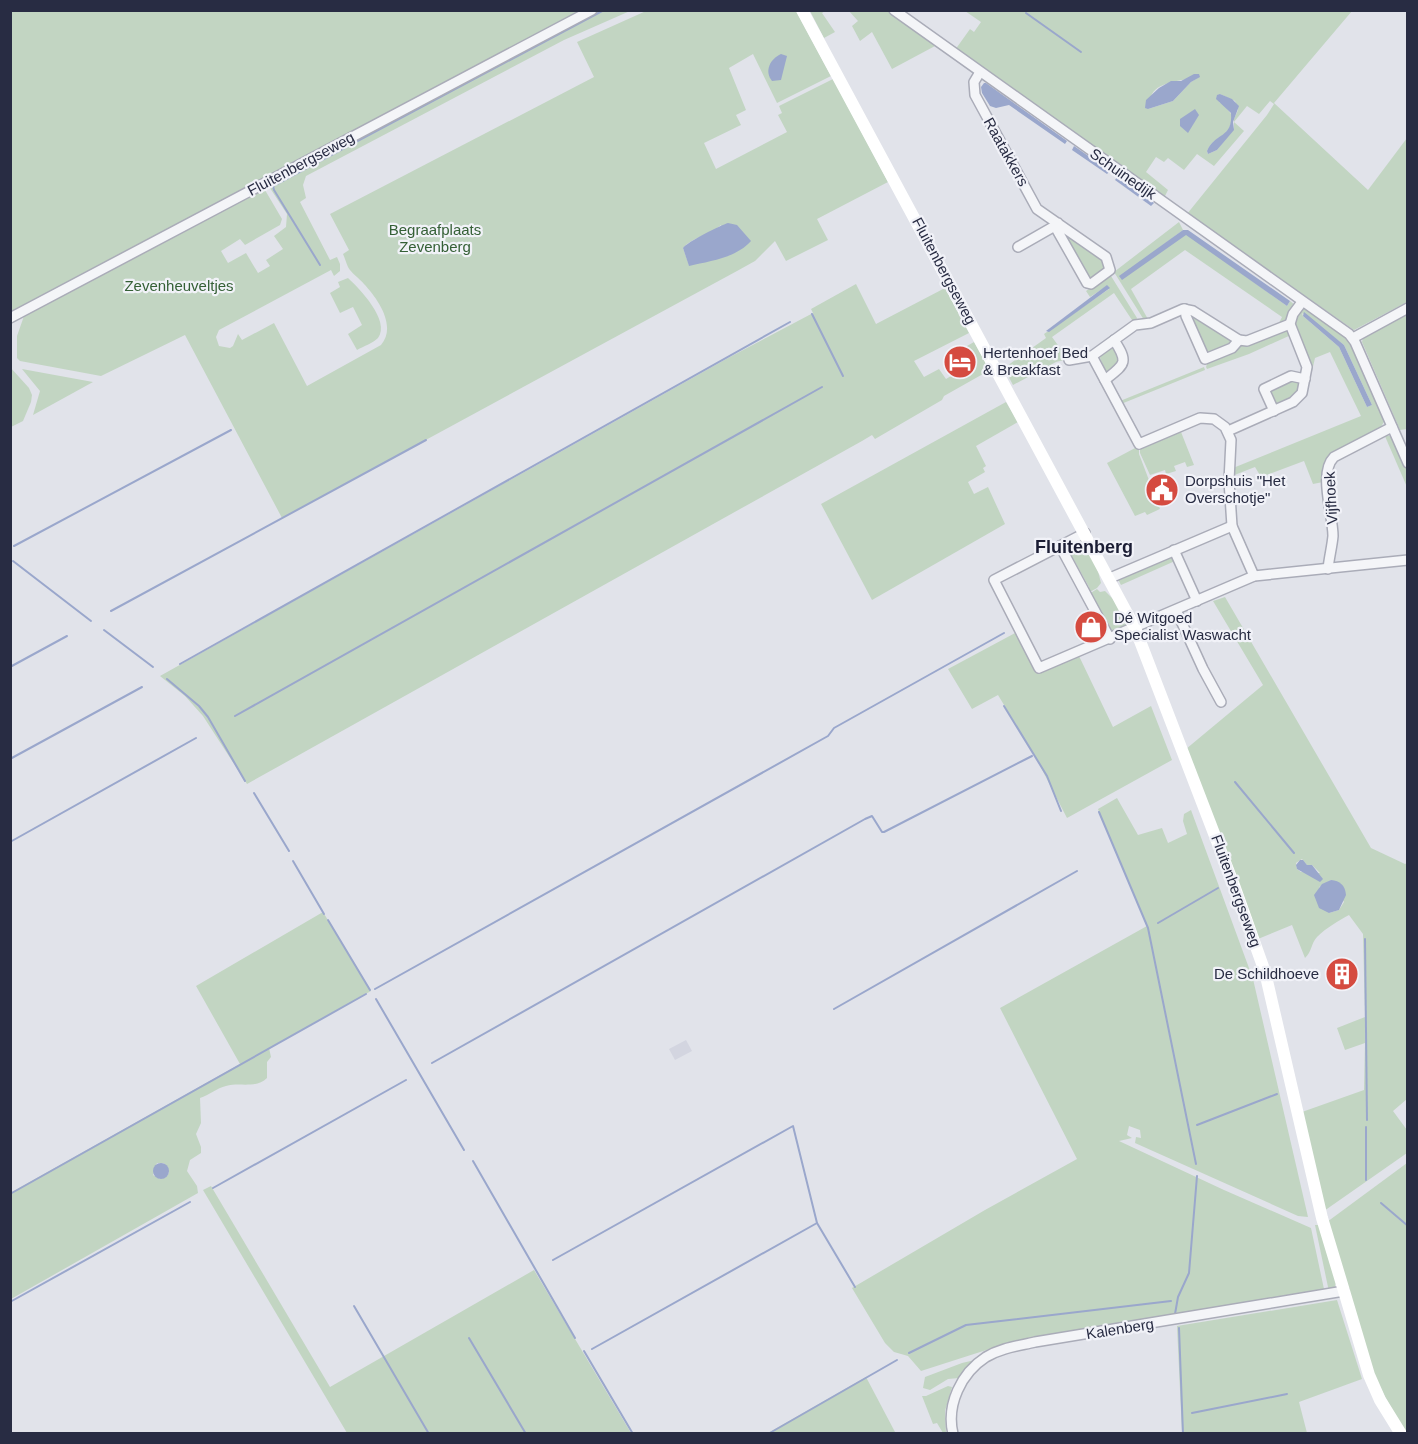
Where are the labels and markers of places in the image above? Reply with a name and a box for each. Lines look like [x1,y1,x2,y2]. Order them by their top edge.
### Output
hotel icon: Hertenhoef Bed & Breakfast [942,344,978,380]
place label: Hertenhoef Bed & Breakfast [983,344,1088,378]
public building icon: Dorpshuis "Het Overschotje" [1144,472,1180,508]
place label: Dorpshuis "Het Overschotje" [1185,472,1286,506]
shop icon: Dé Witgoed Specialist Waswacht [1073,609,1109,645]
place label: Dé Witgoed Specialist Waswacht [1114,609,1252,643]
building icon: De Schildhoeve [1324,956,1360,992]
place label: De Schildhoeve [1214,965,1319,982]

